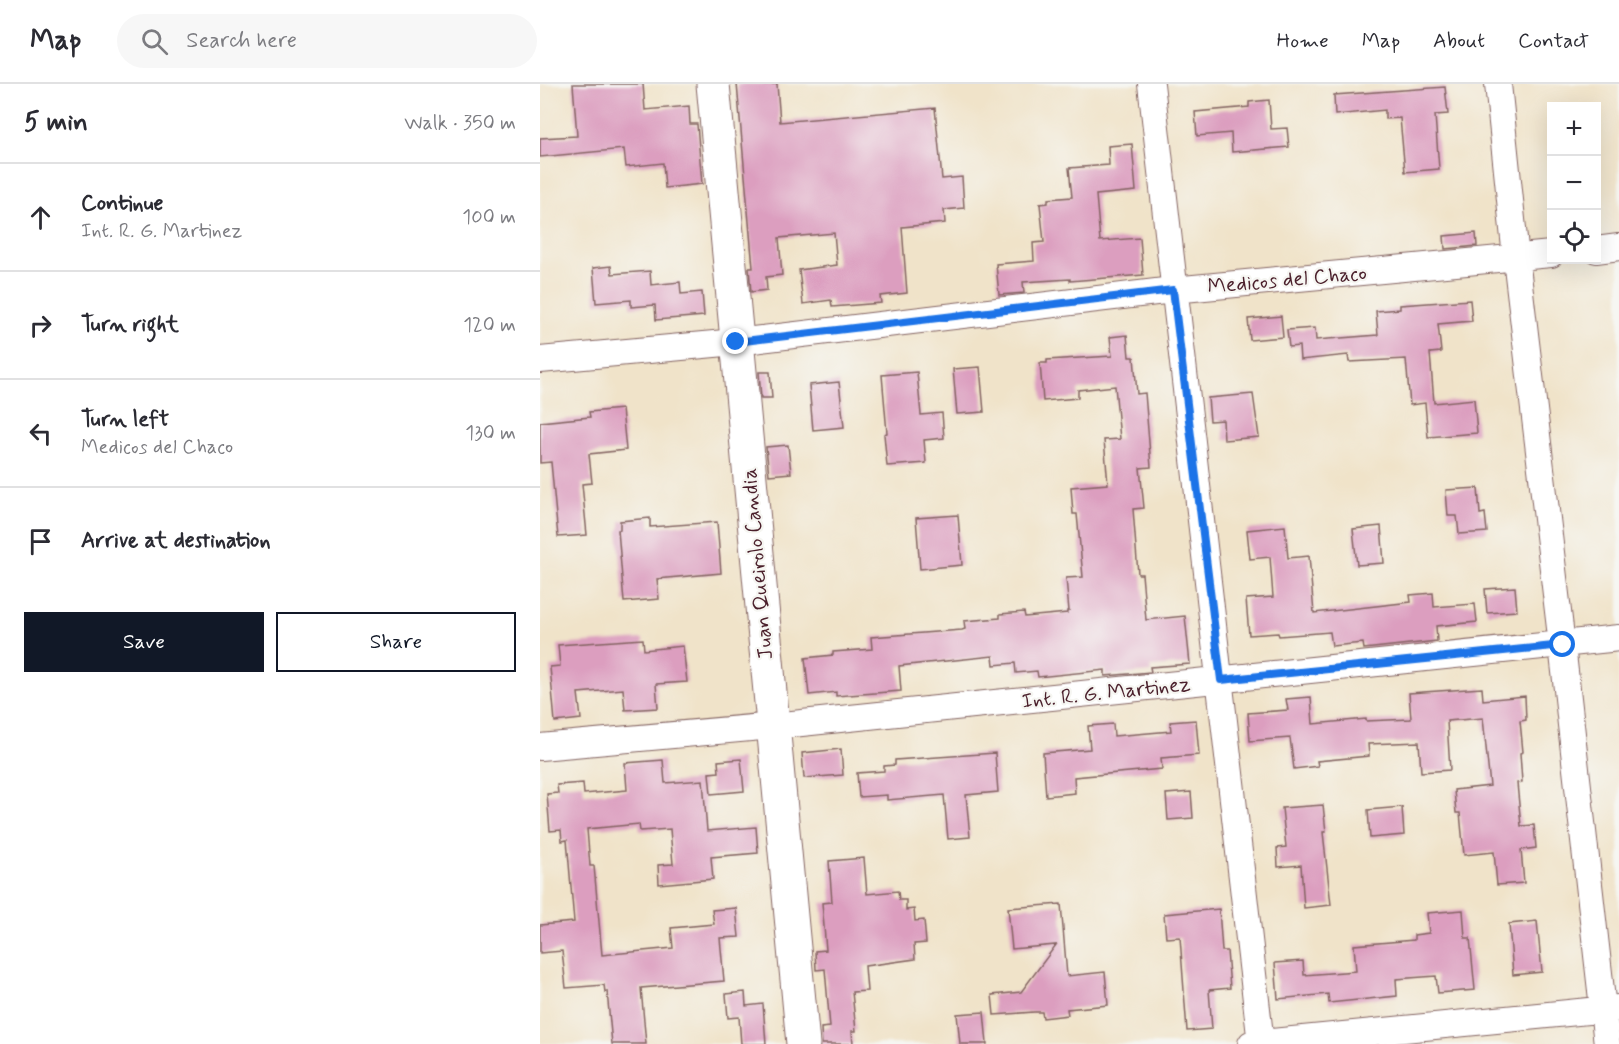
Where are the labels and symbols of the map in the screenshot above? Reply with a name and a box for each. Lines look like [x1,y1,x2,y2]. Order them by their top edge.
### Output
street label: Medicos del Chaco [1206,259,1368,301]
route end [722,328,748,354]
street label: Juan Queirolo Candia [736,467,780,661]
route start [1549,631,1575,657]
street label: Int. R. G. Martinez [1020,670,1192,716]

